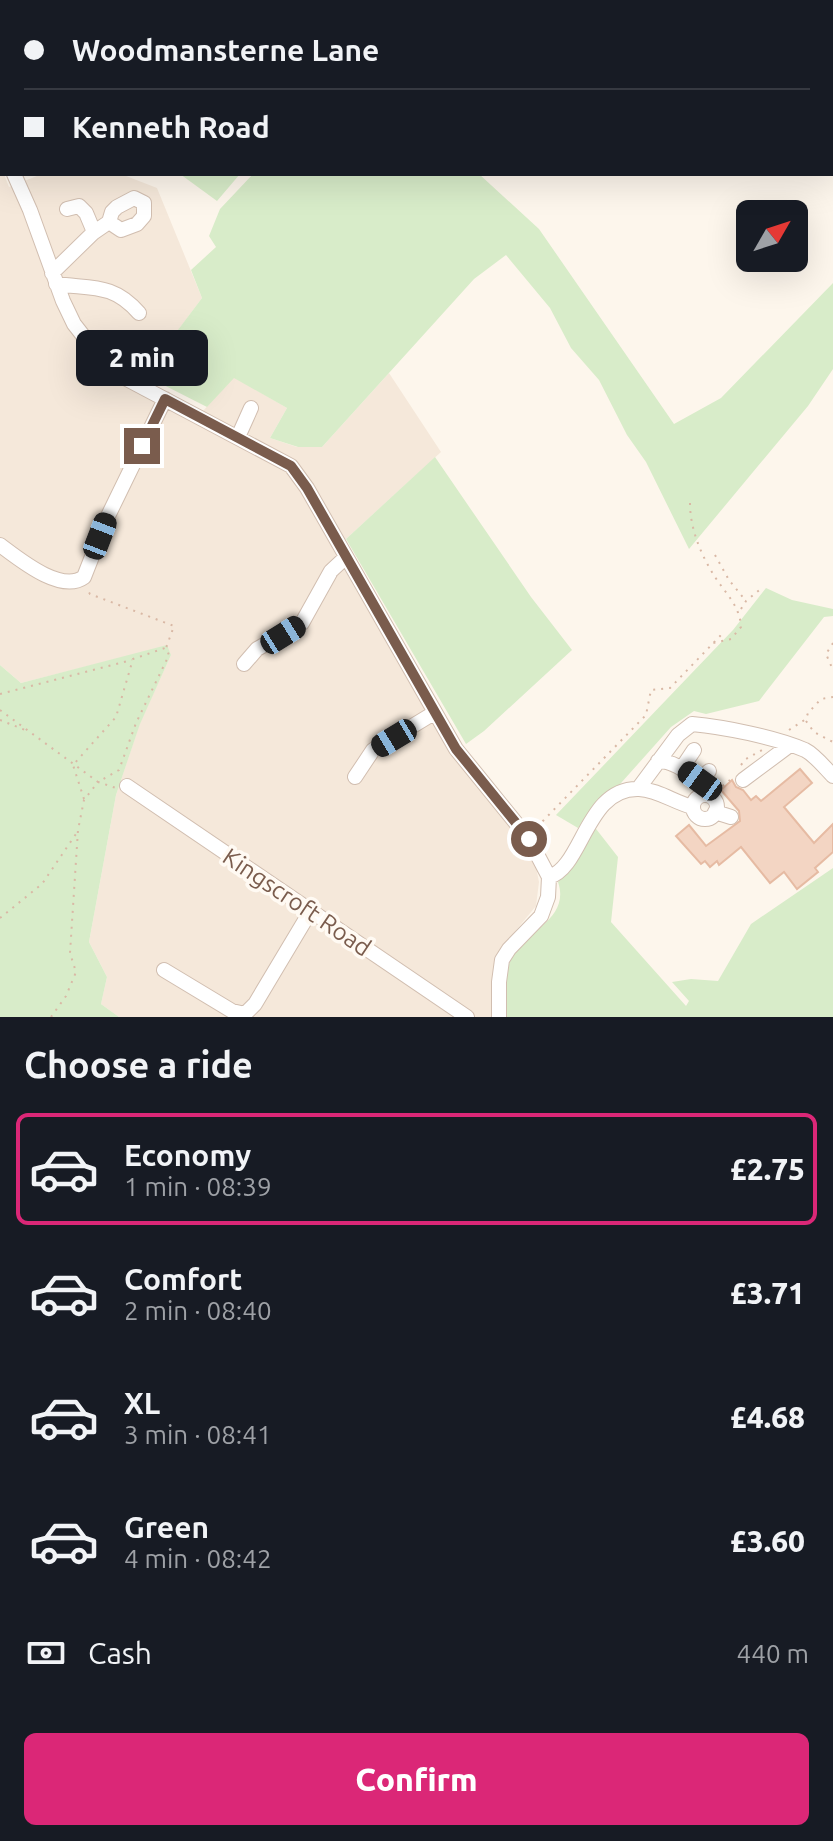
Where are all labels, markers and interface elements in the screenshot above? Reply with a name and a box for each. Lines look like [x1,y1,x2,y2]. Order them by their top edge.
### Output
text: Woodmansterne Lane [72,33,379,67]
text: Kenneth Road [72,110,270,144]
north arrow [736,200,808,272]
map controls [736,200,808,272]
callout: 2 min [76,330,208,386]
text: 2 min [109,343,175,372]
route end [124,428,160,464]
car [80,509,120,563]
car [256,612,310,658]
car [367,715,421,761]
car [674,757,726,805]
route start [511,821,547,857]
street label: Kingscroft Road [218,843,376,961]
text: Choose a ride [24,1044,253,1085]
icon: car [28,1133,100,1205]
text: Economy [124,1138,251,1172]
text: £2.75 [730,1152,805,1186]
text: 1 min · 08:39 [124,1172,272,1201]
icon: car [28,1257,100,1329]
text: Comfort [124,1262,242,1296]
text: £3.71 [730,1276,805,1310]
text: 2 min · 08:40 [124,1296,272,1325]
icon: car [28,1381,100,1453]
text: XL [124,1386,160,1420]
text: £4.68 [730,1400,805,1434]
text: 3 min · 08:41 [124,1420,272,1449]
icon: car [28,1505,100,1577]
text: Green [124,1510,209,1544]
text: £3.60 [730,1524,805,1558]
text: 4 min · 08:42 [124,1544,272,1573]
icon: cash [24,1631,68,1675]
text: Cash [88,1636,152,1670]
text: 440 m [737,1639,809,1668]
button: Confirm [24,1733,809,1825]

